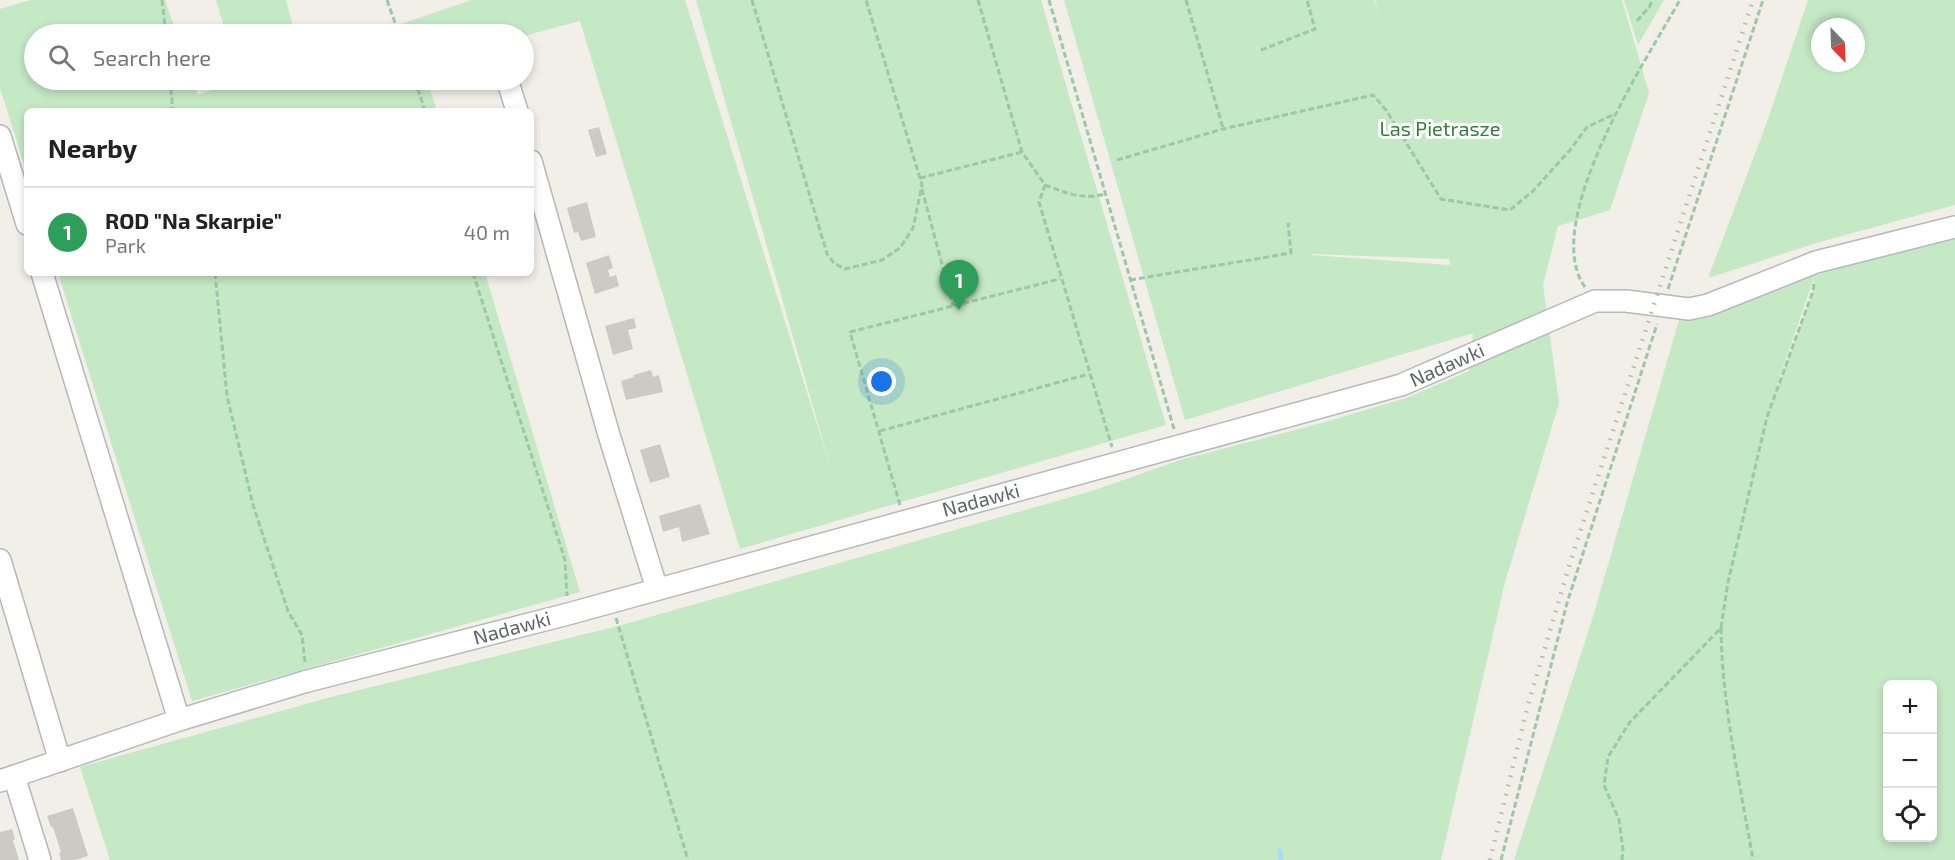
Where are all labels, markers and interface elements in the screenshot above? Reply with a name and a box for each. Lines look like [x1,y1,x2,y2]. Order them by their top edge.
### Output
north arrow [1811,18,1865,72]
search box [24,24,534,90]
icon: search [45,41,78,74]
text: Search here [93,44,211,70]
park label: Las Pietrasze [1379,116,1501,140]
text: Nearby [48,132,137,163]
text: ROD "Na Skarpie" [105,207,282,233]
text: 1 [63,220,72,244]
text: 40 m [464,220,510,244]
text: Park [105,233,146,257]
pin: 1 [940,260,978,310]
street label: Nadawki [1406,337,1488,391]
your location [867,367,896,396]
street label: Nadawki [939,477,1022,521]
street label: Nadawki [470,605,553,649]
map controls [1883,680,1937,842]
button: + [1883,680,1937,734]
button: − [1883,734,1937,788]
button: locate [1883,788,1937,842]

